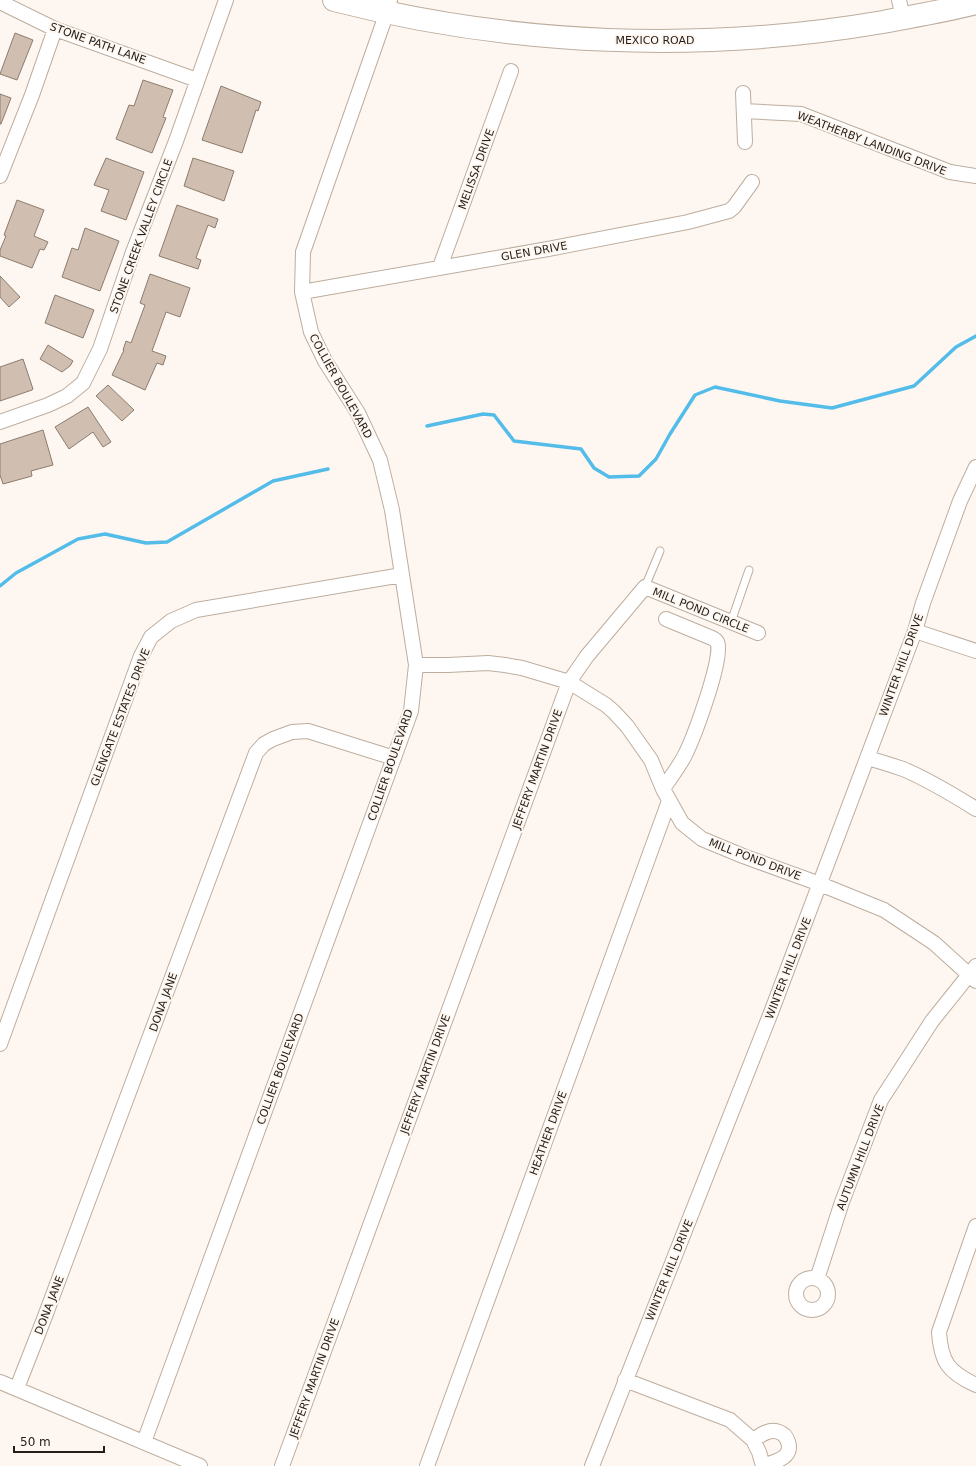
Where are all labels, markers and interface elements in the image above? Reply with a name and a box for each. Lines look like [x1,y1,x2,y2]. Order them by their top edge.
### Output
street label: STONE PATH LANE [48,20,148,67]
street label: MEXICO ROAD [615,34,695,47]
street label: WEATHERBY LANDING DRIVE [795,109,948,178]
street label: MELISSA DRIVE [456,127,497,211]
street label: STONE CREEK VALLEY CIRCLE [107,157,176,315]
street label: GLEN DRIVE [500,239,568,264]
street label: COLLIER BOULEVARD [306,332,375,441]
street label: MILL POND CIRCLE [651,585,751,636]
street label: WINTER HILL DRIVE [877,612,926,718]
street label: GLENGATE ESTATES DRIVE [88,646,153,788]
street label: COLLIER BOULEVARD [365,707,416,823]
street label: JEFFERY MARTIN DRIVE [509,708,565,832]
street label: MILL POND DRIVE [707,836,803,883]
street label: WINTER HILL DRIVE [763,915,814,1021]
street label: DONA JANE [147,971,180,1034]
street label: COLLIER BOULEVARD [254,1012,307,1127]
street label: JEFFERY MARTIN DRIVE [397,1013,453,1137]
street label: HEATHER DRIVE [527,1089,570,1177]
street label: AUTUMN HILL DRIVE [834,1102,887,1212]
street label: WINTER HILL DRIVE [643,1218,696,1323]
street label: DONA JANE [32,1274,67,1337]
street label: JEFFERY MARTIN DRIVE [286,1317,342,1441]
scale bar [14,1428,104,1454]
text: 50 m [20,1435,51,1449]

